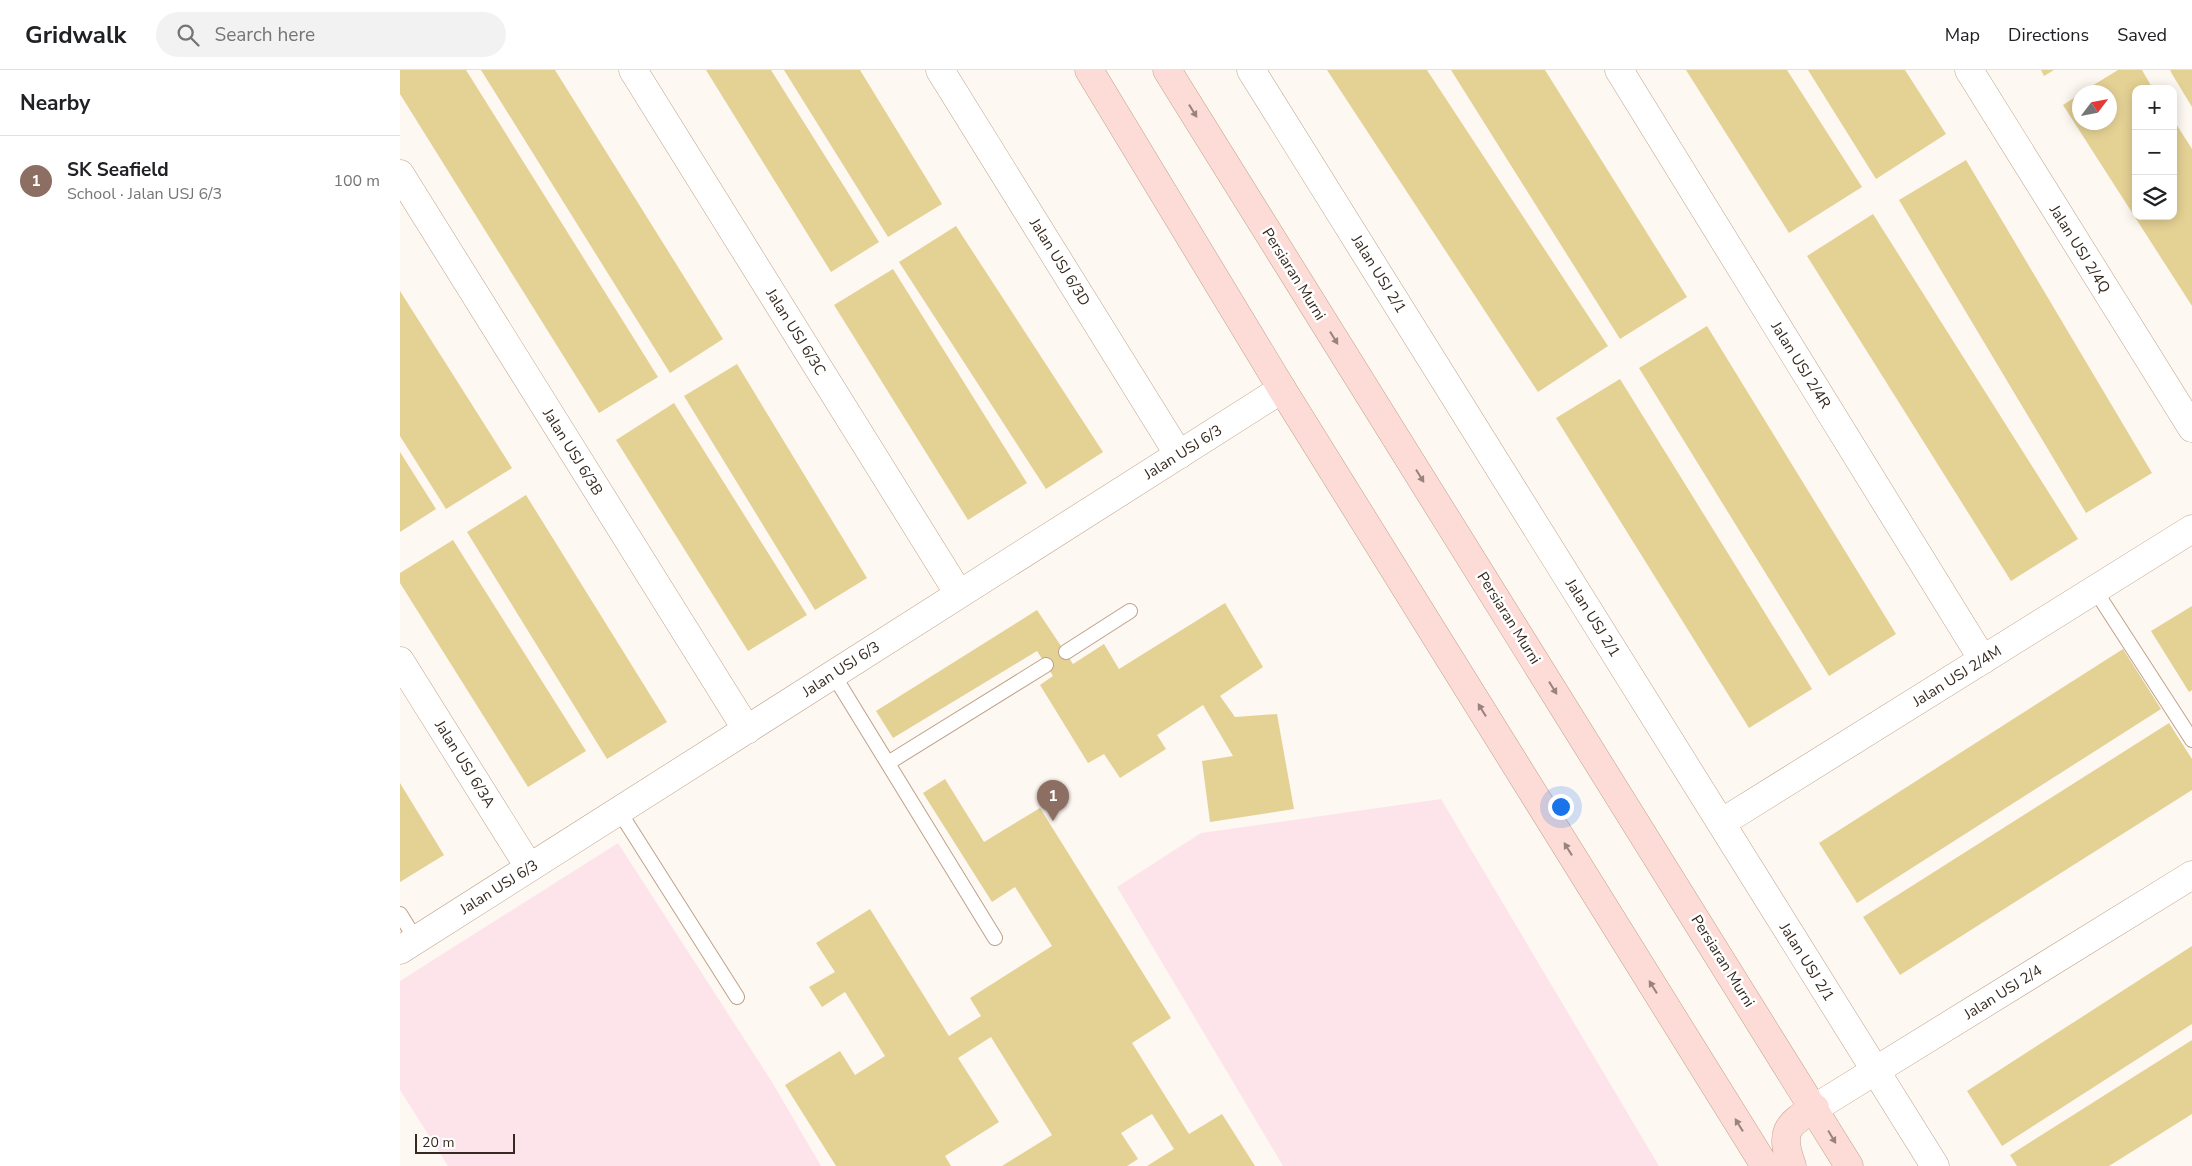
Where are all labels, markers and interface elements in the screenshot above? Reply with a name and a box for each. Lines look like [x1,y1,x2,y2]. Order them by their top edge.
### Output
search box [156,12,506,57]
text: Gridwalk [25,19,126,51]
icon: search [174,21,202,49]
text: Search here [214,22,315,48]
text: Map [1945,23,1980,47]
text: Directions [2008,23,2089,47]
text: Saved [2117,23,2167,47]
north arrow [2072,85,2117,130]
map controls [2132,85,2177,220]
button: + [2132,85,2177,130]
text: Nearby [20,89,90,117]
one-way arrow [1188,105,1197,118]
button: − [2132,130,2177,175]
text: SK Seafield [67,157,169,183]
text: 1 [31,170,41,192]
text: 100 m [333,170,380,192]
button: layers [2132,175,2177,220]
text: School · Jalan USJ 6/3 [67,183,222,205]
street label: Jalan USJ 2/4Q [2044,200,2115,297]
street label: Jalan USJ 6/3D [1025,214,1095,310]
street label: Persiaran Murni [1258,224,1330,324]
street label: Jalan USJ 2/1 [1347,230,1411,317]
street label: Jalan USJ 6/3C [761,284,831,379]
street label: Jalan USJ 2/4R [1766,317,1836,412]
one-way arrow [1330,332,1339,345]
street label: Jalan USJ 6/3B [538,404,608,499]
street label: Jalan USJ 6/3 [1139,420,1226,484]
one-way arrow [1416,470,1425,483]
street label: Persiaran Murni [1473,568,1545,668]
street label: Jalan USJ 2/1 [1561,574,1625,661]
street label: Jalan USJ 6/3 [798,637,884,702]
street label: Jalan USJ 2/4M [1908,641,2005,712]
one-way arrow [1548,682,1557,695]
one-way arrow [1477,704,1486,717]
street label: Jalan USJ 6/3A [430,716,500,812]
pin: 1 [1037,780,1069,821]
your location [1548,794,1574,820]
one-way arrow [1563,842,1572,855]
street label: Jalan USJ 6/3 [455,855,542,919]
street label: Persiaran Murni [1687,911,1759,1011]
street label: Jalan USJ 2/1 [1775,918,1839,1005]
street label: Jalan USJ 2/4 [1959,960,2046,1024]
one-way arrow [1649,980,1658,993]
one-way arrow [1734,1118,1744,1131]
scale bar [415,1131,515,1154]
one-way arrow [1827,1131,1836,1144]
text: 20 m [422,1133,454,1152]

